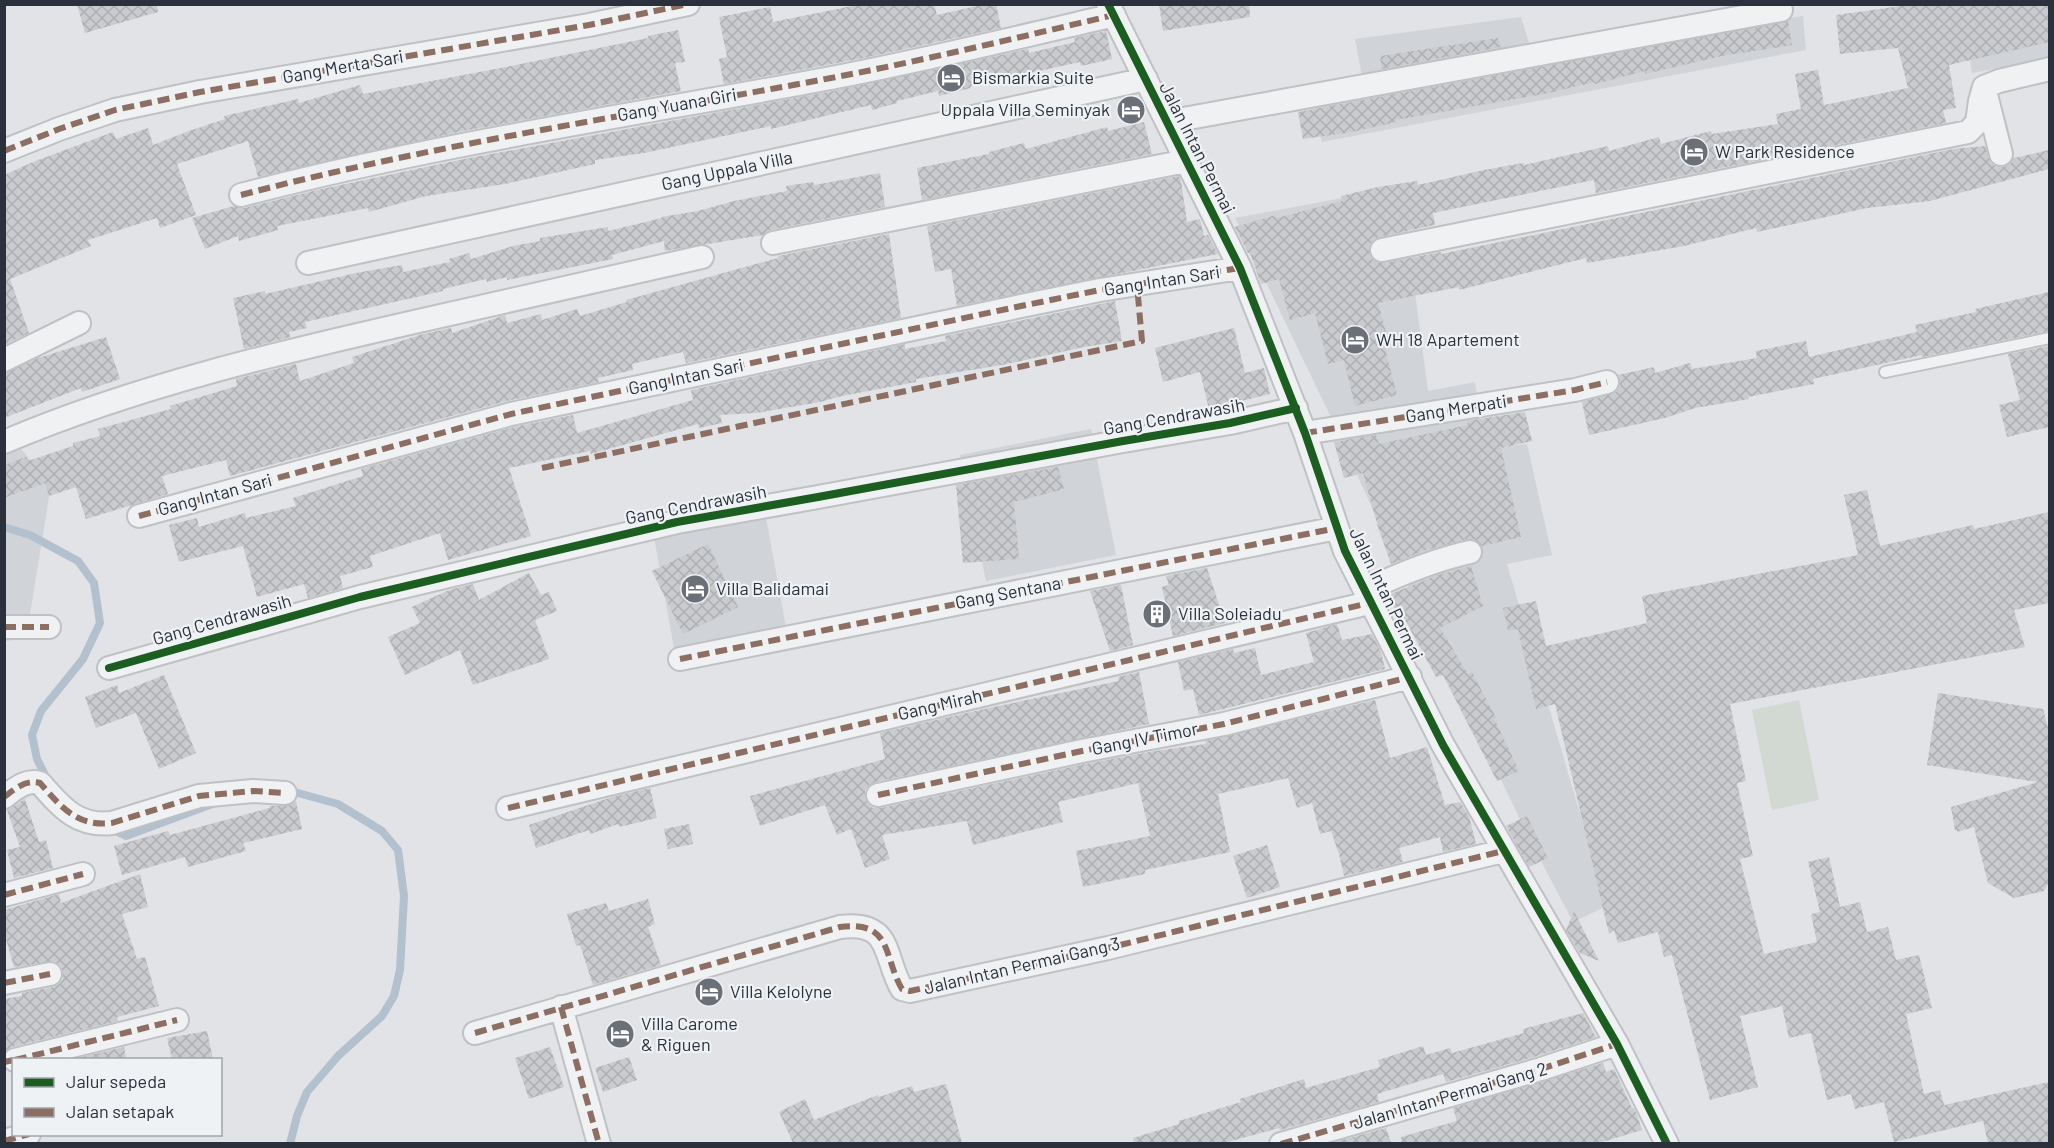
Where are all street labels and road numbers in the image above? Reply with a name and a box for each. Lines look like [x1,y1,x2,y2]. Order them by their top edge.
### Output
street label: Gang Merta Sari [281,45,405,87]
street label: Jalan Intan Permai [1155,78,1241,217]
street label: Gang Yuana Giri [615,83,738,125]
street label: Gang Uppala Villa [659,145,794,195]
street label: Gang Intan Sari [1102,260,1221,300]
street label: Gang Intan Sari [626,353,745,399]
street label: Gang Merpati [1404,389,1508,427]
street label: Gang Cendrawasih [1101,393,1246,439]
street label: Gang Intan Sari [155,468,274,520]
street label: Gang Cendrawasih [623,480,768,529]
street label: Jalan Intan Permai [1345,524,1429,663]
street label: Gang Sentana [953,571,1063,613]
street label: Gang Cendrawasih [150,589,294,649]
street label: Gang Mirah [895,684,984,724]
street label: Gang IV Timor [1090,717,1200,759]
street label: Jalan Intan Permai Gang 3 [922,932,1122,998]
street label: Jalan Intan Permai Gang 2 [1350,1057,1549,1133]

